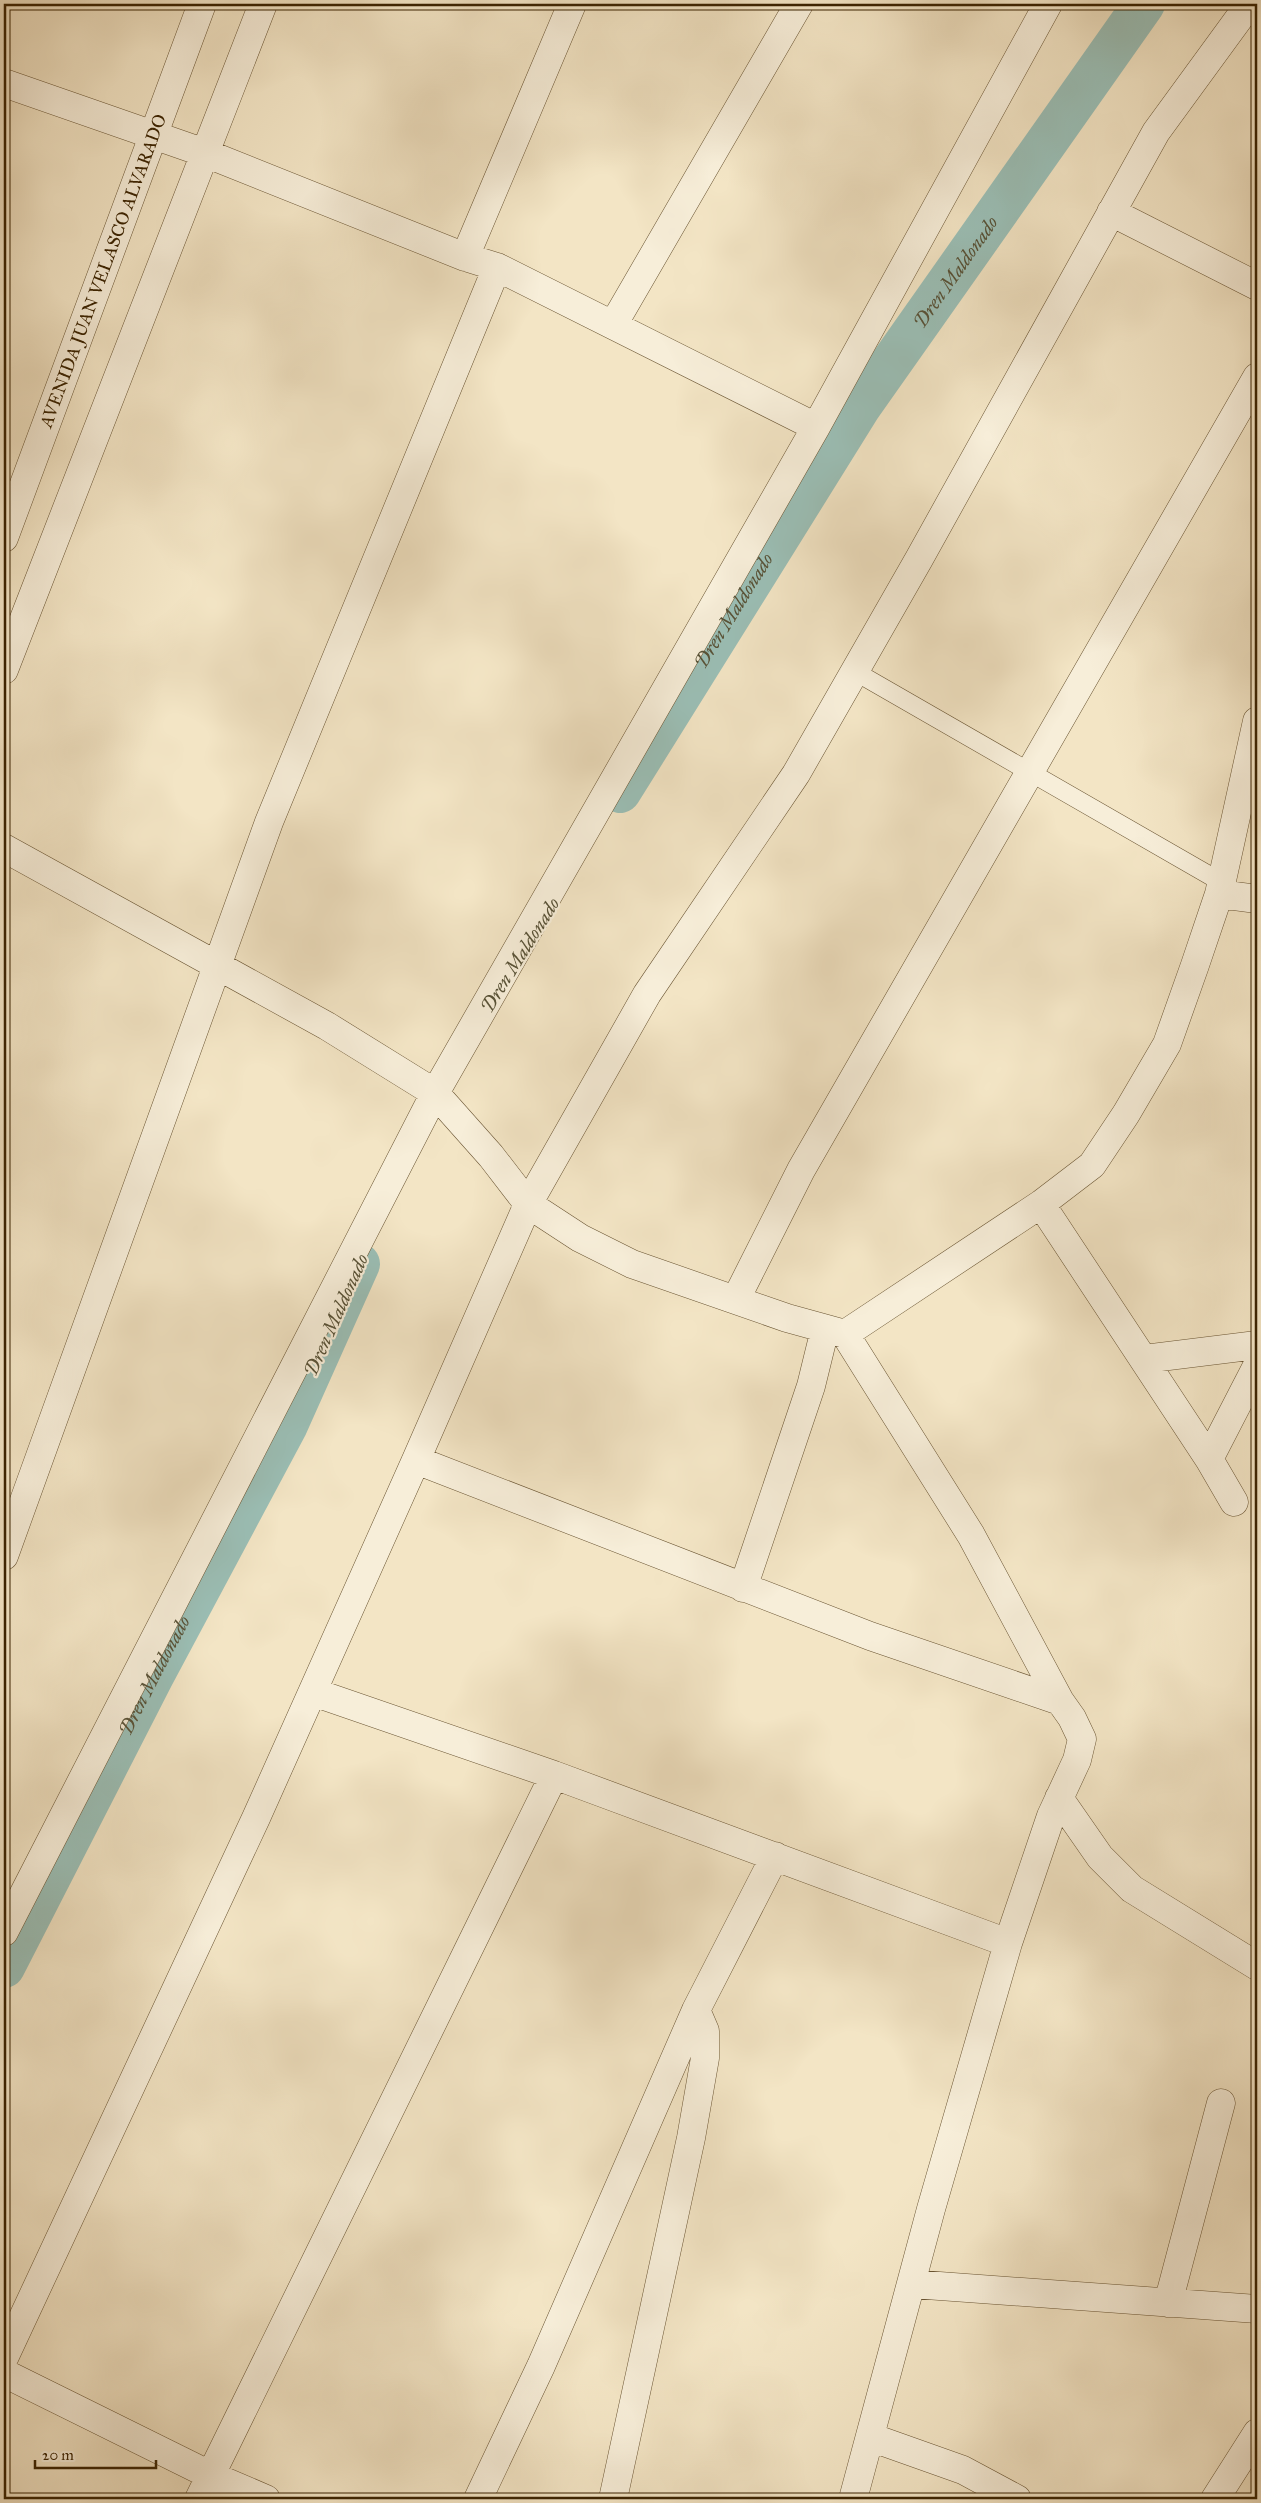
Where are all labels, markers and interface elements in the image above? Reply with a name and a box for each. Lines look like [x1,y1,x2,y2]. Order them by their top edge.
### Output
street label: AVENIDA JUAN VELASCO ALVARADO [35,111,171,432]
water label: Dren Maldonado [908,212,1002,332]
water label: Dren Maldonado [689,549,778,672]
water label: Dren Maldonado [475,893,565,1017]
water label: Dren Maldonado [299,1250,373,1380]
water label: Dren Maldonado [113,1612,195,1739]
scale bar [35,2438,156,2470]
text: 20 m [42,2446,74,2464]

